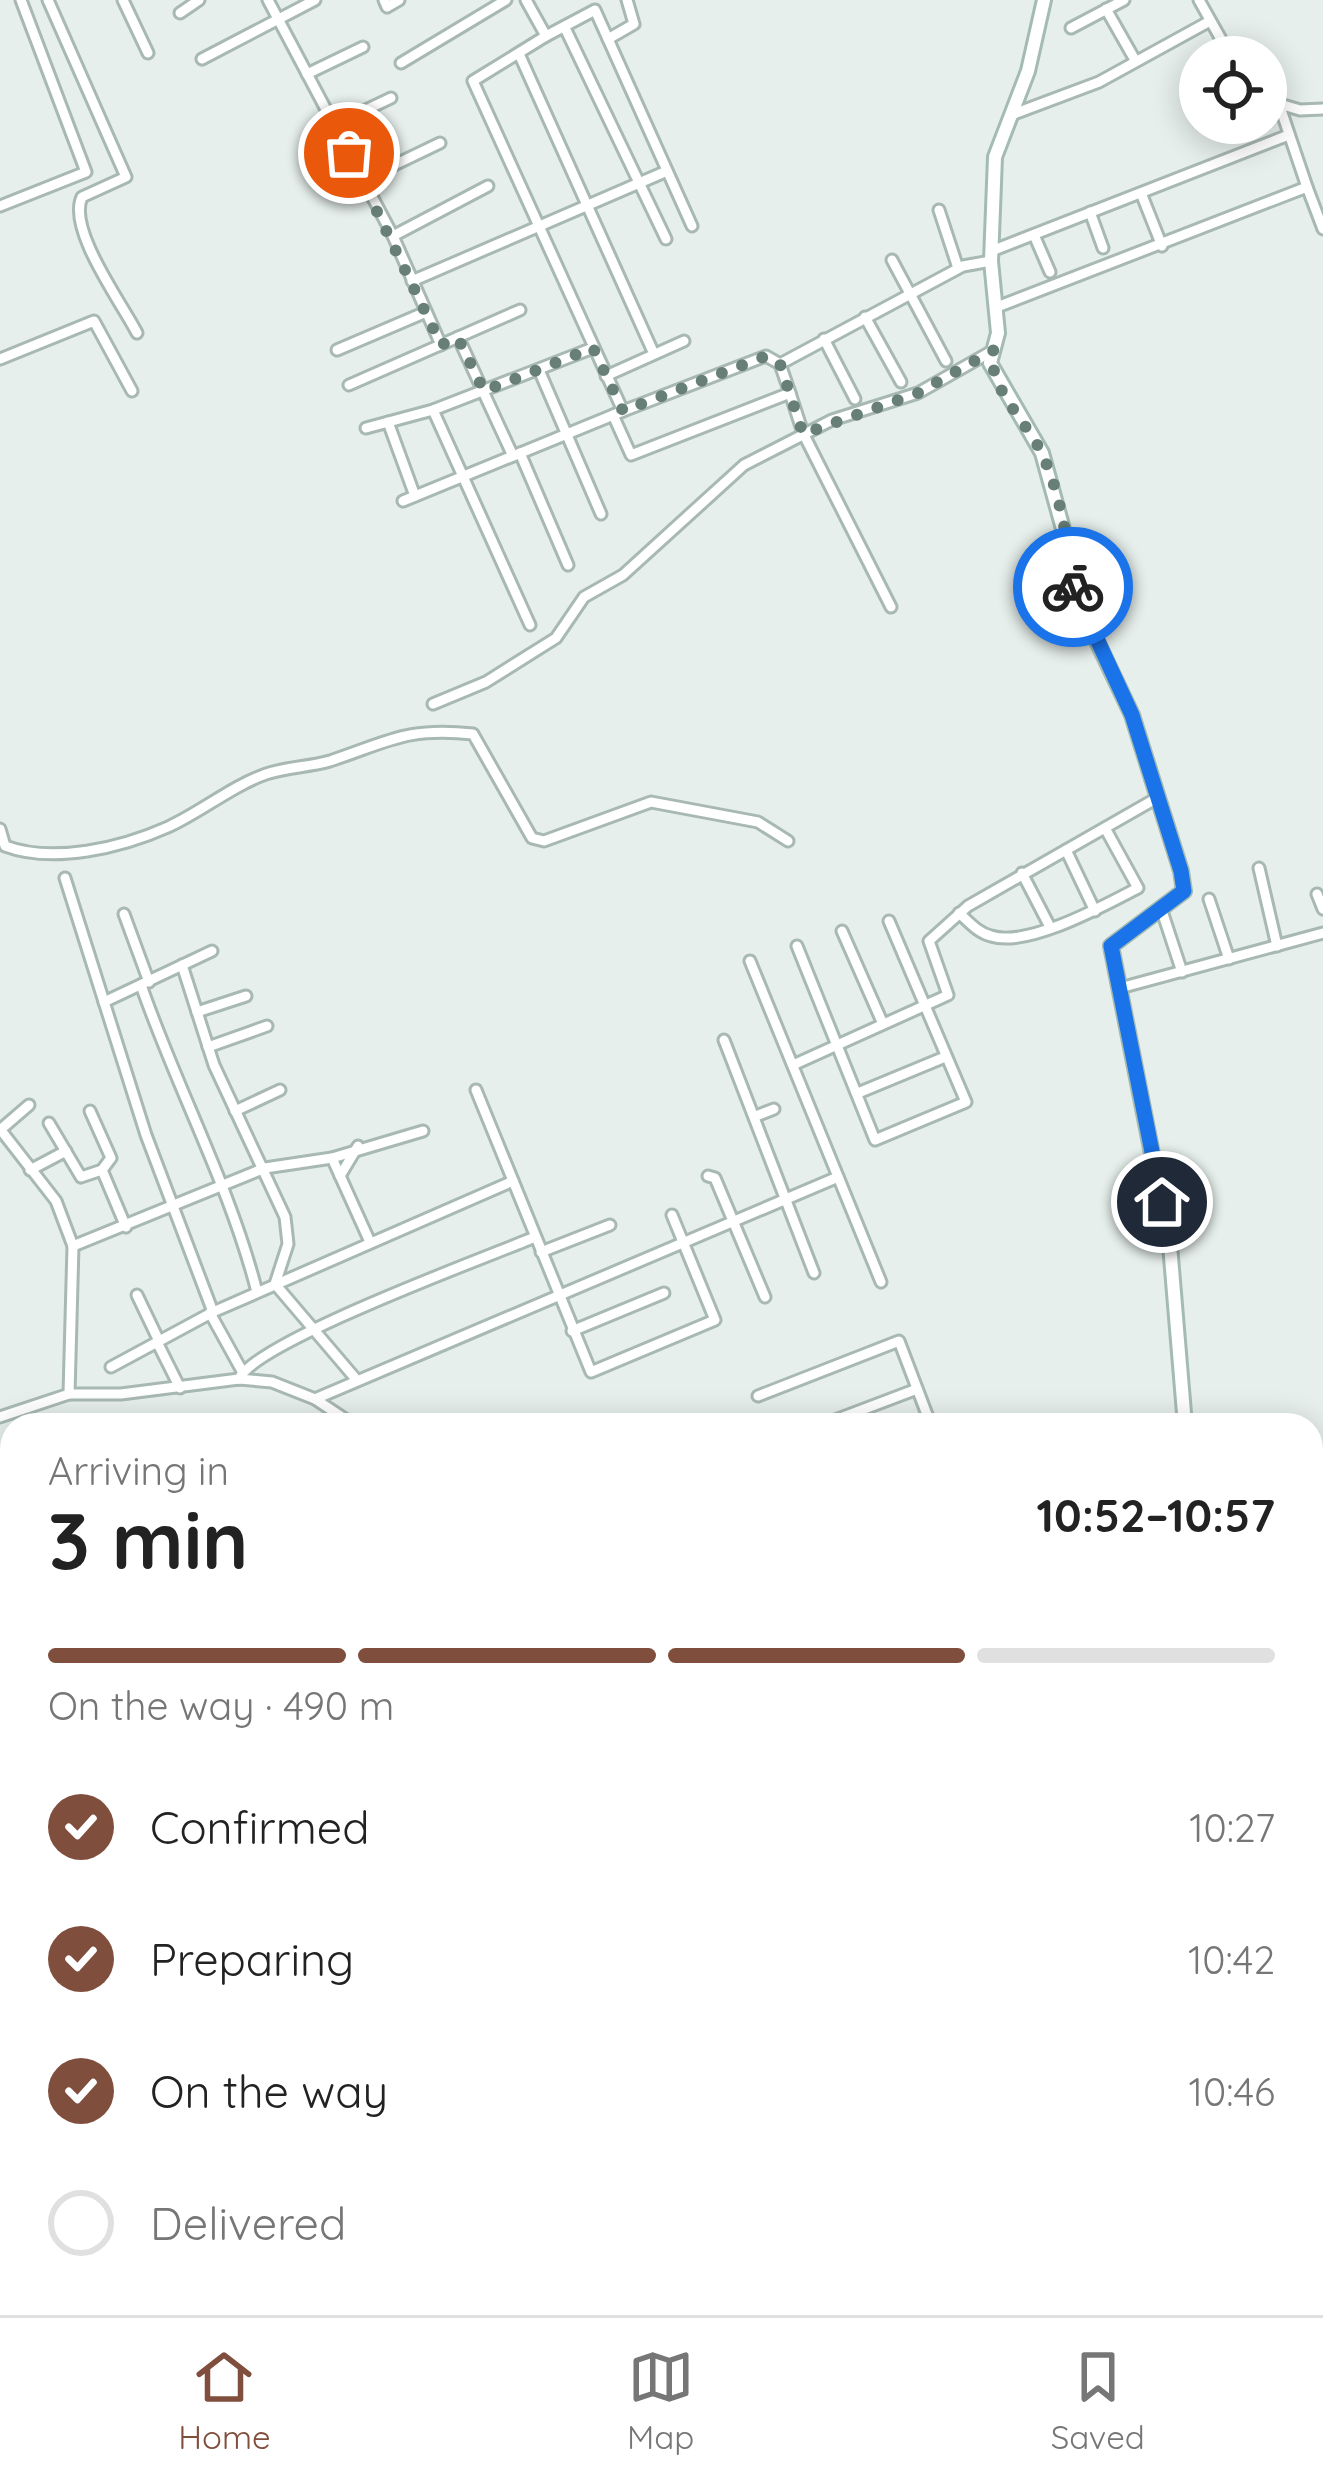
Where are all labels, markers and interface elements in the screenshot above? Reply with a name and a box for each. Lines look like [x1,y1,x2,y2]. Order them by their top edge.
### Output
map controls [1179,36,1287,144]
button: locate [1179,36,1287,144]
pin [298,102,400,204]
icon: bag [316,120,382,186]
courier [1013,527,1133,647]
icon: bike [1040,554,1106,620]
pin [1111,1151,1213,1253]
icon: home [1129,1169,1195,1235]
text: Arriving in [48,1446,229,1495]
text: 10:52–10:57 [1037,1487,1275,1543]
text: 3 min [48,1491,249,1589]
text: On the way · 490 m [48,1681,394,1730]
icon: check [48,1794,114,1860]
text: Confirmed [150,1799,369,1855]
text: 10:27 [1189,1803,1275,1852]
icon: check [48,1926,114,1992]
text: Preparing [150,1931,354,1987]
text: 10:42 [1188,1935,1275,1984]
icon: check [48,2058,114,2124]
text: On the way [150,2063,388,2119]
text: 10:46 [1189,2067,1275,2116]
text: Delivered [150,2195,346,2251]
tab: Home [178,2344,271,2457]
tab: Map [627,2344,694,2457]
tab: Saved [1051,2344,1145,2457]

